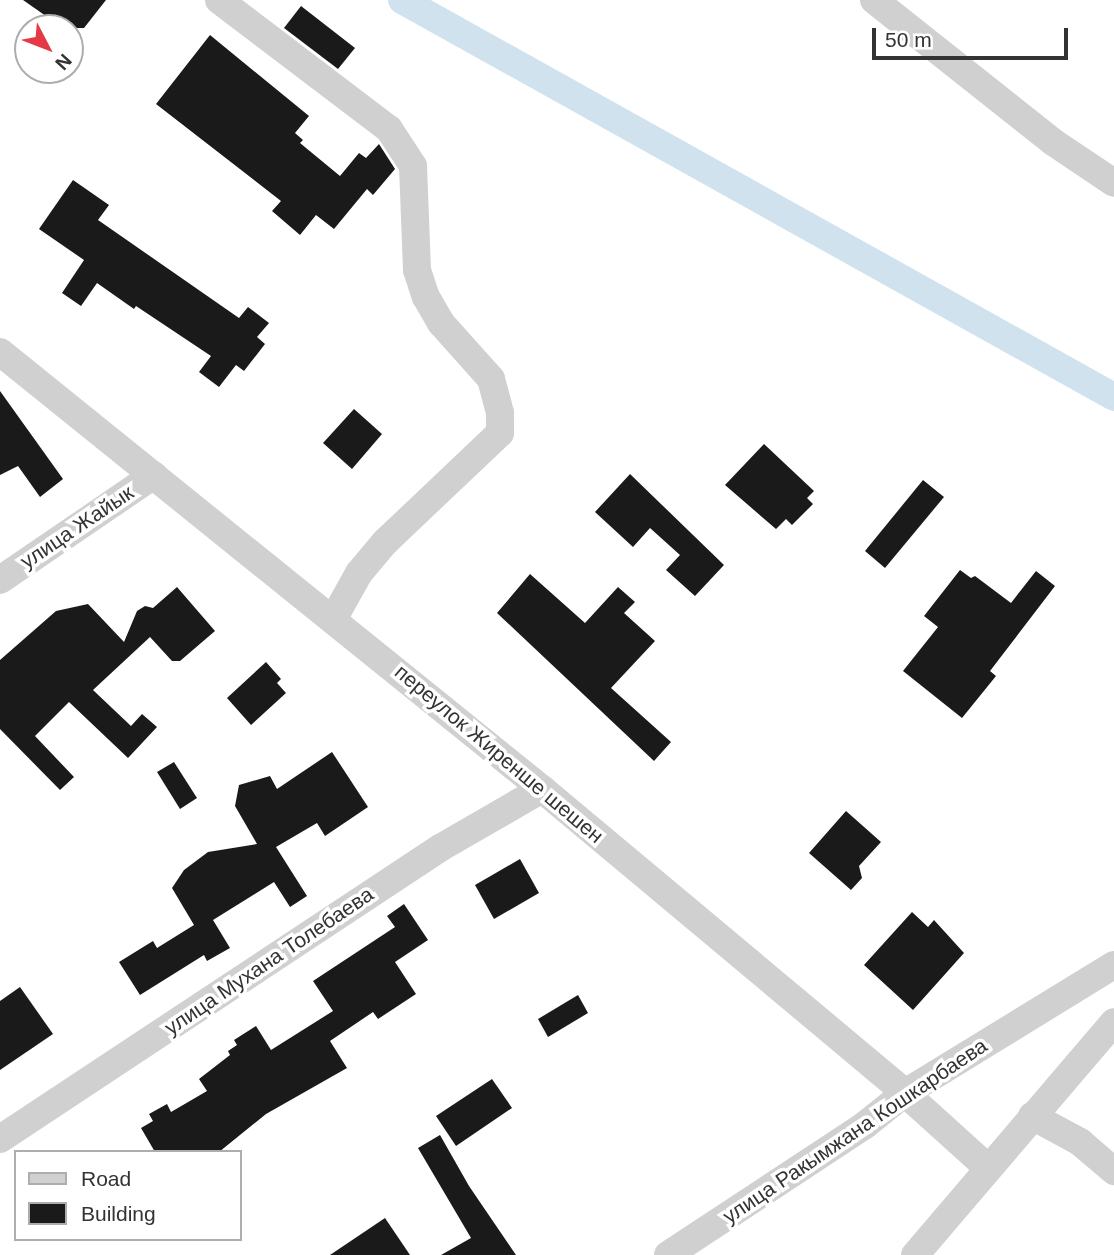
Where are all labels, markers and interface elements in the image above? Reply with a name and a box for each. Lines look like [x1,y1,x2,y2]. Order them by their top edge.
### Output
north arrow [14,14,84,84]
scale bar [876,14,1072,58]
text: 50 m [885,28,932,51]
text: N [51,50,76,74]
street label: улица Жайык [16,480,138,574]
street label: переулок Жиренше шешен [390,659,608,849]
street label: улица Мухана Толебаева [160,882,378,1040]
street label: улица Ракымжана Кошкарбаева [718,1033,992,1229]
legend [14,1150,242,1241]
text: Road [81,1167,131,1190]
text: Building [81,1202,156,1225]

